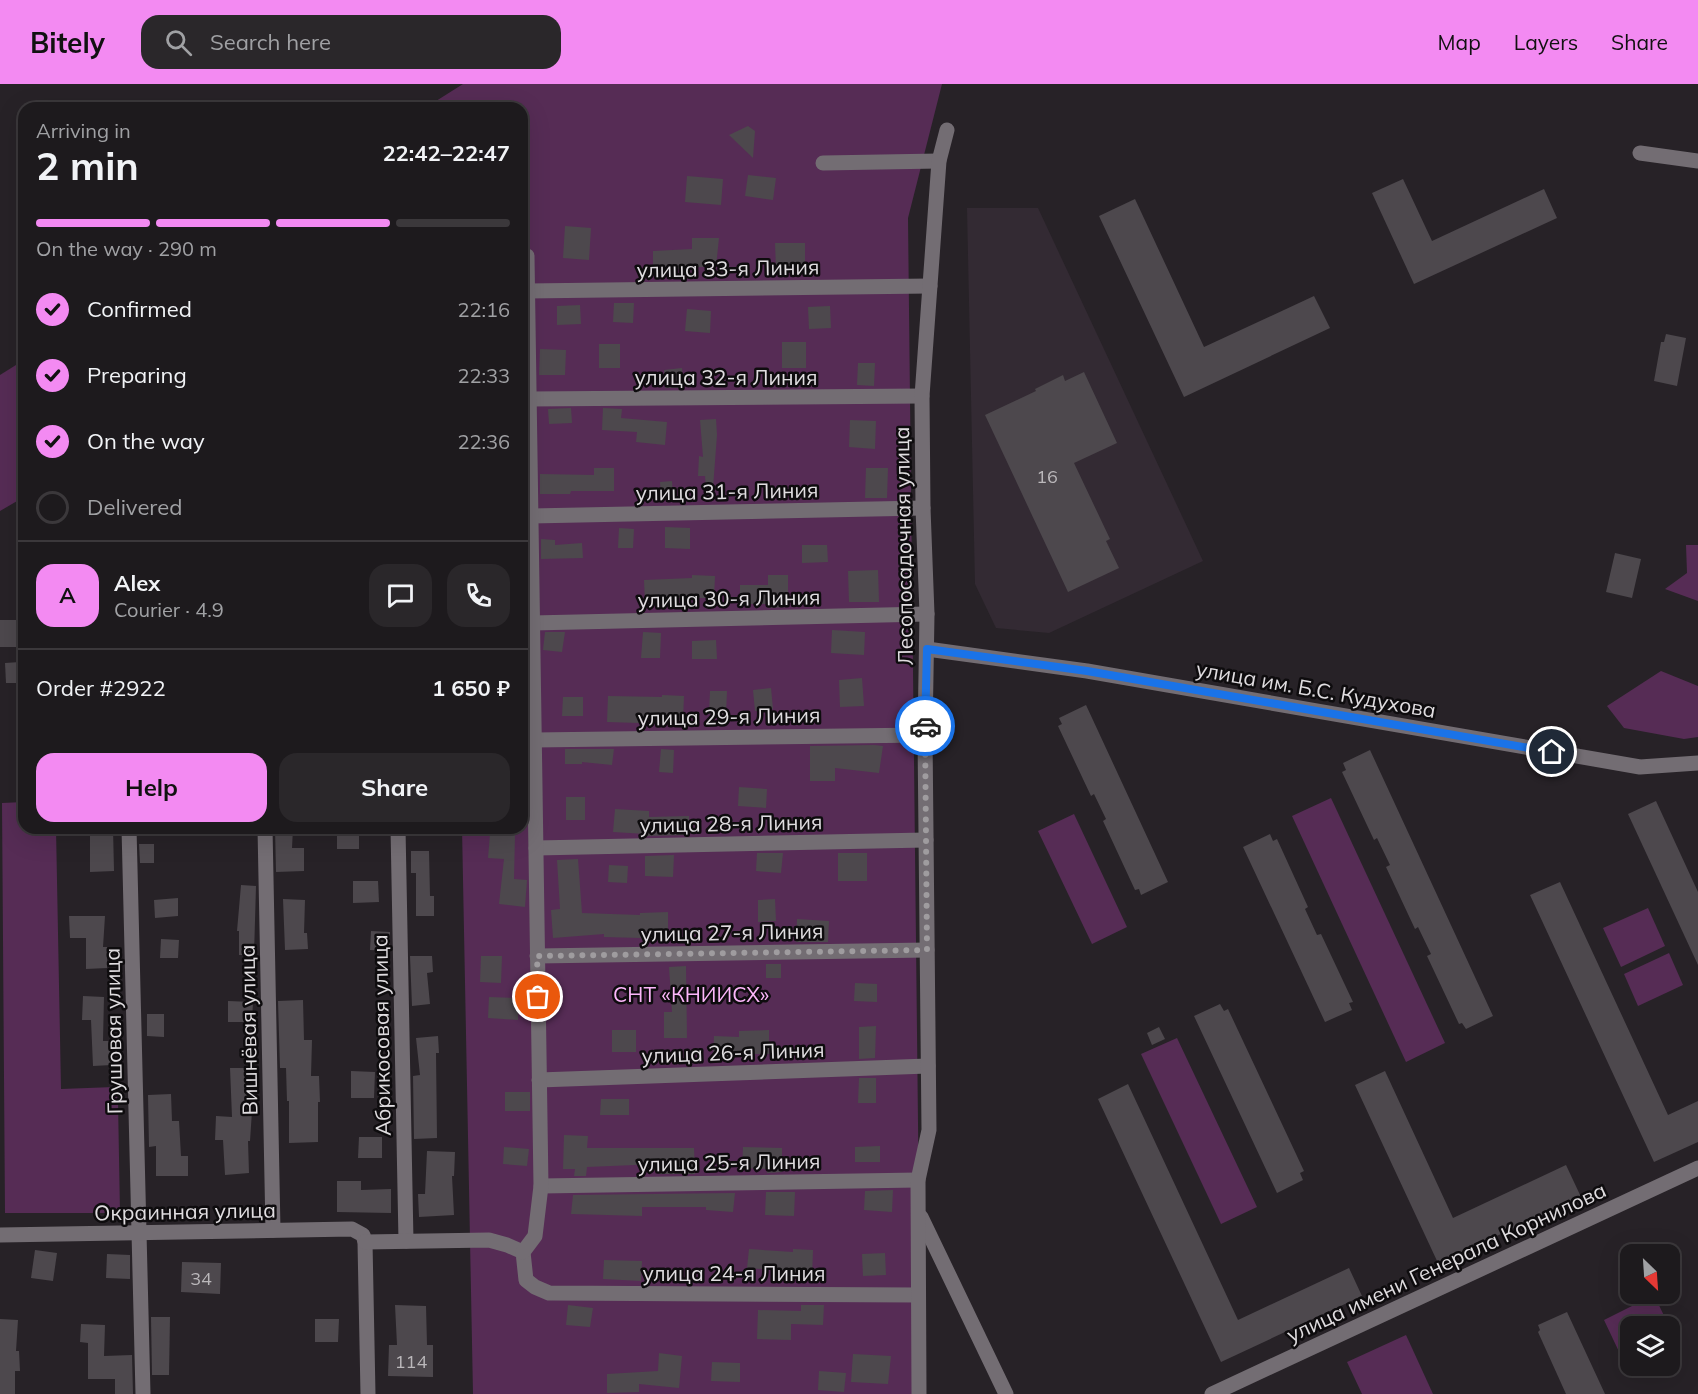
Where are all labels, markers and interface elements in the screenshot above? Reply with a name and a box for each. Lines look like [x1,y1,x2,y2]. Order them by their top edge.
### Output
search box [141,15,561,69]
text: Bitely [30,25,105,60]
icon: search [162,26,195,59]
text: Search here [210,28,331,56]
text: Map [1438,29,1481,55]
text: Layers [1514,29,1578,55]
text: Share [1611,29,1668,55]
text: Arriving in [36,118,131,143]
text: 22:42–22:47 [382,139,510,167]
text: 2 min [36,141,139,190]
text: On the way · 290 m [36,236,217,261]
street label: улица 33-я Линия [636,253,820,283]
icon: check [36,293,69,326]
text: Confirmed [87,295,192,323]
text: 22:16 [457,297,510,322]
icon: check [36,359,69,392]
text: Preparing [87,361,187,389]
text: 22:33 [457,363,510,388]
street label: улица 32-я Линия [635,364,817,390]
icon: check [36,425,69,458]
street label: Лесопосадочная улица [888,426,918,666]
text: On the way [87,427,205,455]
text: 22:36 [457,429,510,454]
house number: 16 [1036,465,1058,488]
street label: улица 31-я Линия [635,476,819,506]
text: Delivered [87,493,182,521]
button: chat [369,564,432,627]
button: phone [447,564,510,627]
text: Alex [114,569,160,597]
text: A [59,581,76,609]
street label: улица 30-я Линия [637,583,821,613]
text: Courier · 4.9 [114,597,224,622]
street label: улица им. Б.С. Кудухова [1194,655,1438,723]
text: Order #2922 [36,674,166,702]
text: 1 650 ₽ [432,674,510,702]
courier [895,696,955,756]
street label: улица 29-я Линия [637,701,821,731]
icon: car [909,710,942,743]
pin [1526,726,1577,777]
icon: home [1535,735,1568,768]
button: Help [36,753,267,822]
button: Share [279,753,510,822]
street label: улица 28-я Линия [639,808,823,838]
street label: улица 27-я Линия [640,917,824,947]
street label: Абрикосовая улица [366,934,396,1136]
street label: Вишнёвая улица [234,944,262,1116]
street label: Грушовая улица [99,948,127,1114]
pin [512,971,563,1022]
icon: bag [521,980,554,1013]
park label: СНТ «КНИИСХ» [613,981,769,1007]
street label: улица 26-я Линия [641,1036,825,1068]
street label: улица 25-я Линия [637,1147,821,1177]
street label: улица имени Генерала Корнилова [1282,1176,1610,1348]
street label: Окраинная улица [94,1196,276,1226]
north arrow [1620,1244,1680,1304]
map controls [1620,1244,1680,1376]
street label: улица 24-я Линия [643,1260,825,1286]
house number: 34 [190,1267,212,1290]
button: layers [1620,1316,1680,1376]
house number: 114 [395,1350,427,1373]

